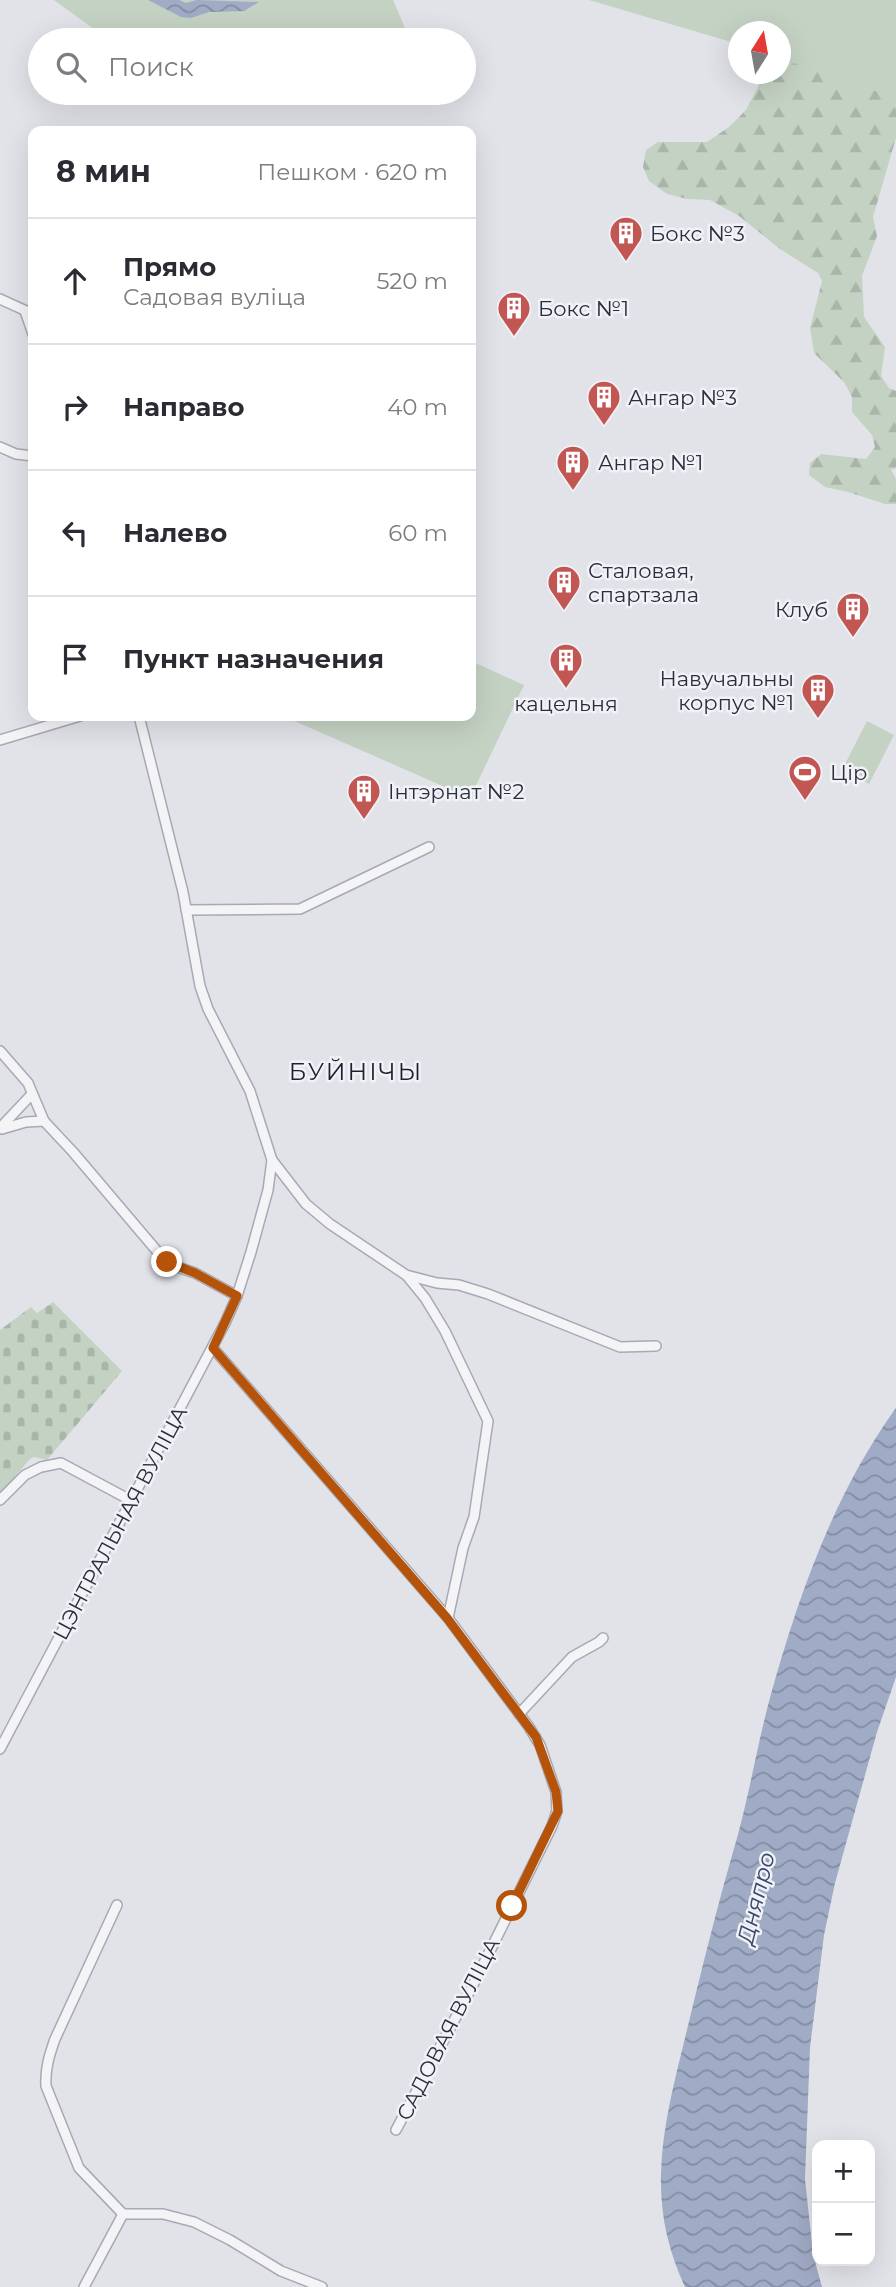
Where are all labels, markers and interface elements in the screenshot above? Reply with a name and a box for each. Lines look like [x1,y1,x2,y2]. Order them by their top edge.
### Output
north arrow [728,21,791,84]
search box [28,28,476,105]
icon: search [52,48,90,86]
text: Поиск [108,51,194,83]
text: 8 мин [56,153,151,190]
text: Пешком · 620 m [257,158,448,186]
building icon: Бокс №3 [607,214,645,263]
place label: Бокс №3 [650,221,745,246]
text: Прямо [123,251,216,283]
icon: ahead [56,262,94,300]
text: 520 m [376,267,448,295]
text: Садовая вуліца [123,283,306,311]
building icon: Бокс №1 [495,289,533,338]
place label: Бокс №1 [538,296,629,321]
building icon: Ангар №3 [585,378,623,427]
place label: Ангар №3 [628,385,737,410]
icon: right [56,388,94,426]
text: Направо [123,391,244,423]
text: 40 m [387,393,448,421]
building icon: Ангар №1 [554,443,592,492]
place label: Ангар №1 [598,450,703,475]
icon: left [56,514,94,552]
text: Налево [123,517,227,549]
text: 60 m [388,519,448,547]
place label: Сталовая, спартзала [588,558,699,607]
building icon: Сталовая, спартзала [545,563,583,612]
building icon: Клуб [834,590,872,639]
place label: Клуб [775,597,828,622]
icon: arrive [56,640,94,678]
building icon: кацельня [547,641,585,690]
text: Пункт назначения [123,643,384,675]
place label: Навучальны корпус №1 [659,666,794,715]
building icon: Навучальны корпус №1 [799,671,837,720]
place label: кацельня [514,691,618,716]
sports icon: Цір [786,753,824,802]
place label: Цір [830,760,868,785]
building icon: Інтэрнат №2 [345,772,383,821]
place label: Інтэрнат №2 [388,779,524,804]
district label: БУЙНІЧЫ [289,1057,423,1086]
route end [151,1246,182,1277]
street label: ЦЭНТРАЛЬНАЯ ВУЛІЦА [48,1402,193,1644]
water label: Дняпро [731,1849,781,1949]
route start [496,1890,527,1921]
street label: САДОВАЯ ВУЛІЦА [391,1933,505,2124]
map controls [812,2140,875,2266]
button: + [812,2140,875,2203]
button: − [812,2203,875,2266]

